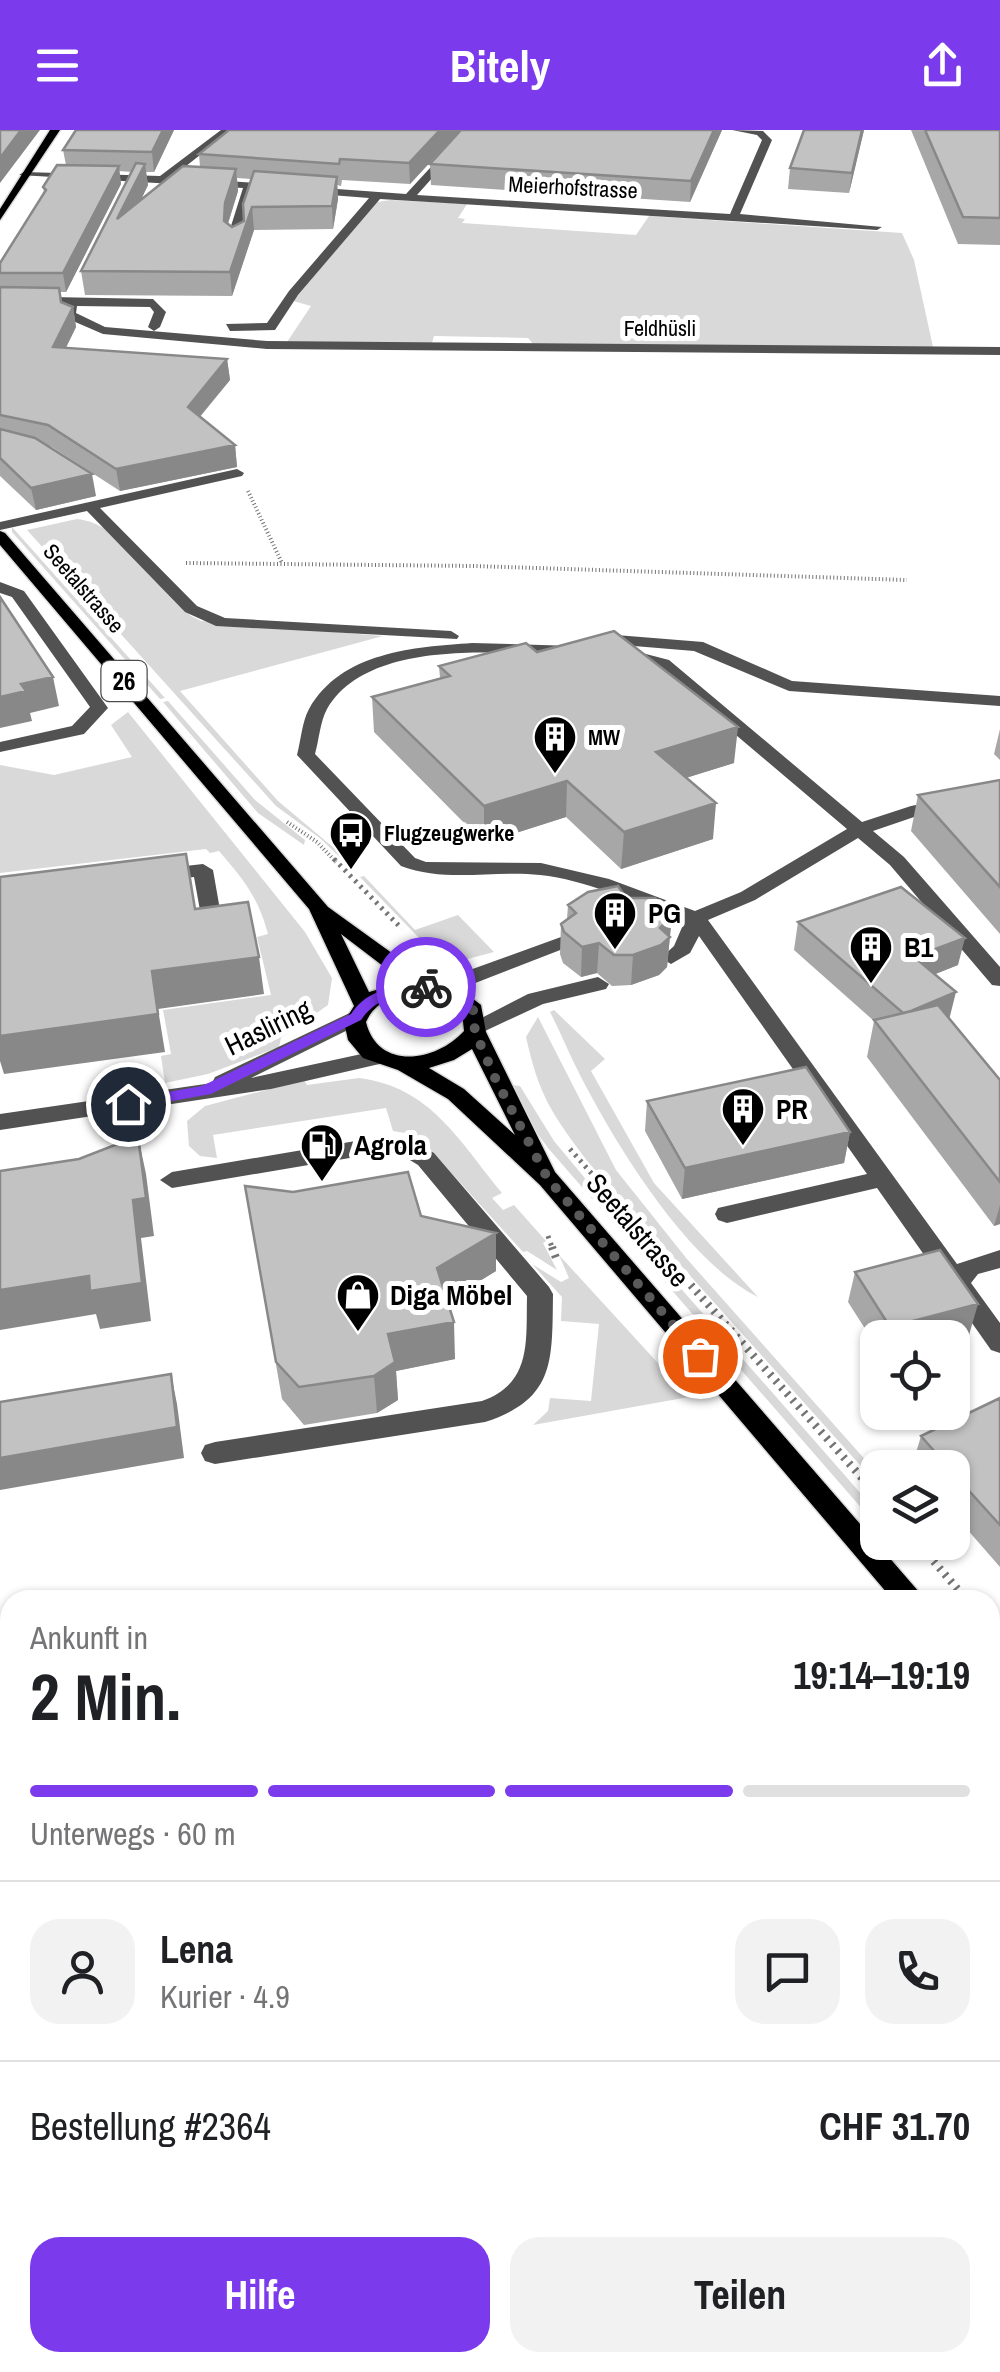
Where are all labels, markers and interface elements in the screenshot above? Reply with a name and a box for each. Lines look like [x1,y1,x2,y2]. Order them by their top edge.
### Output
text: Bitely [450,35,550,96]
icon: menu [30,38,85,93]
icon: share [915,38,970,93]
street label: Meierhofstrasse [508,169,638,205]
street label: Feldhüsli [624,313,696,343]
street label: Seetalstrasse [37,537,131,639]
road number: 26 [102,661,146,701]
building icon: MW [532,714,578,775]
place label: MW [588,722,620,752]
bus stop icon: Flugzeugwerke [328,810,374,871]
place label: Flugzeugwerke [384,818,514,848]
building icon: PG [592,890,638,951]
place label: PG [648,894,681,932]
building icon: B1 [848,924,894,985]
place label: B1 [904,928,934,966]
courier [376,937,476,1037]
icon: bike [399,960,454,1015]
street label: Hasliring [218,990,318,1064]
pin [86,1062,171,1147]
icon: home [101,1077,156,1132]
building icon: PR [720,1086,766,1147]
place label: PR [776,1090,808,1128]
fuel station icon: Agrola [299,1122,345,1183]
place label: Agrola [354,1126,427,1164]
street label: Seetalstrasse [578,1165,698,1295]
shop icon: Diga Möbel [335,1272,381,1333]
place label: Diga Möbel [390,1276,512,1314]
pin [658,1314,743,1399]
map controls [860,1320,970,1560]
button: locate [860,1320,970,1430]
icon: bag [673,1329,728,1384]
button: layers [860,1450,970,1560]
text: Ankunft in [30,1616,148,1659]
text: 19:14–19:19 [793,1650,970,1701]
text: 2 Min. [30,1653,181,1740]
text: Unterwegs · 60 m [30,1812,236,1855]
button: person [30,1919,135,2024]
button: chat [735,1919,840,2024]
button: phone [865,1919,970,2024]
text: Lena [160,1924,233,1975]
text: Kurier · 4.9 [160,1975,290,2018]
text: Bestellung #2364 [30,2101,271,2152]
text: CHF 31.70 [819,2101,970,2152]
button: Hilfe [30,2237,490,2352]
button: Teilen [510,2237,970,2352]

